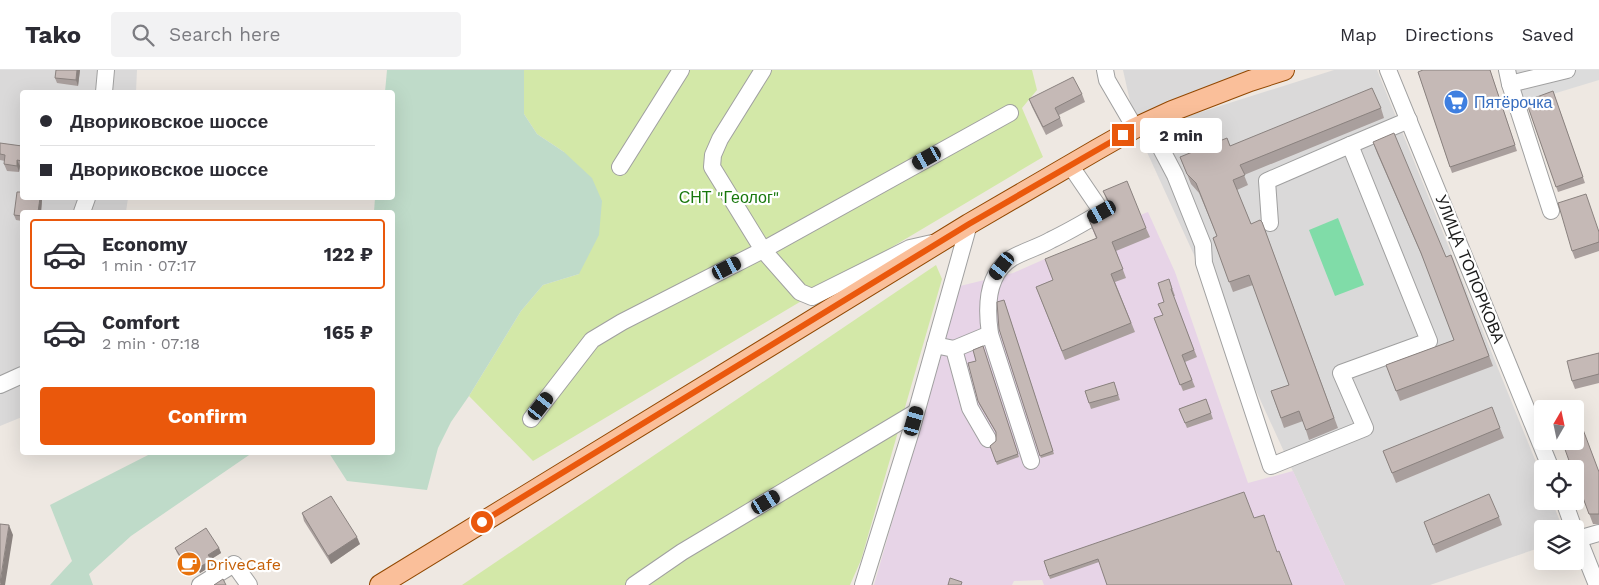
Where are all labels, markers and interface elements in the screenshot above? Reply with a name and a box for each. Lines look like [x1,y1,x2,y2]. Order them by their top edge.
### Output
search box [111,12,461,57]
text: Tako [25,21,81,49]
icon: search [129,21,157,49]
text: Search here [169,23,280,46]
text: Map [1340,24,1377,45]
text: Directions [1405,24,1494,45]
text: Saved [1522,24,1574,45]
supermarket icon: Пятёрочка [1443,89,1469,115]
place label: Пятёрочка [1474,93,1553,112]
text: Двориковское шоссе [70,110,268,133]
callout: 2 min [1140,118,1223,152]
route end [1112,124,1134,146]
text: 2 min [1159,126,1203,145]
car [910,144,943,172]
text: Двориковское шоссе [70,158,268,181]
park label: СНТ "Геолог" [679,188,779,207]
street label: УЛИЦА ТОПОРКОВА [1432,192,1509,346]
car [1085,198,1118,226]
icon: car [42,232,87,277]
text: Economy [102,233,187,256]
text: 122 ₽ [324,243,373,266]
car [986,250,1017,282]
car [710,255,743,281]
text: 1 min · 07:17 [102,256,196,275]
icon: car [42,310,87,355]
text: Comfort [102,311,180,334]
text: 165 ₽ [324,321,373,344]
text: 2 min · 07:18 [102,334,200,353]
button: Confirm [40,387,375,445]
car [525,390,556,422]
north arrow [1534,400,1584,450]
map controls [1534,400,1584,570]
car [902,405,925,437]
button: locate [1534,460,1584,510]
car [749,488,782,516]
route start [471,511,493,533]
button: layers [1534,520,1584,570]
cafe icon: DriveCafe [176,551,202,577]
place label: DriveCafe [206,555,281,574]

